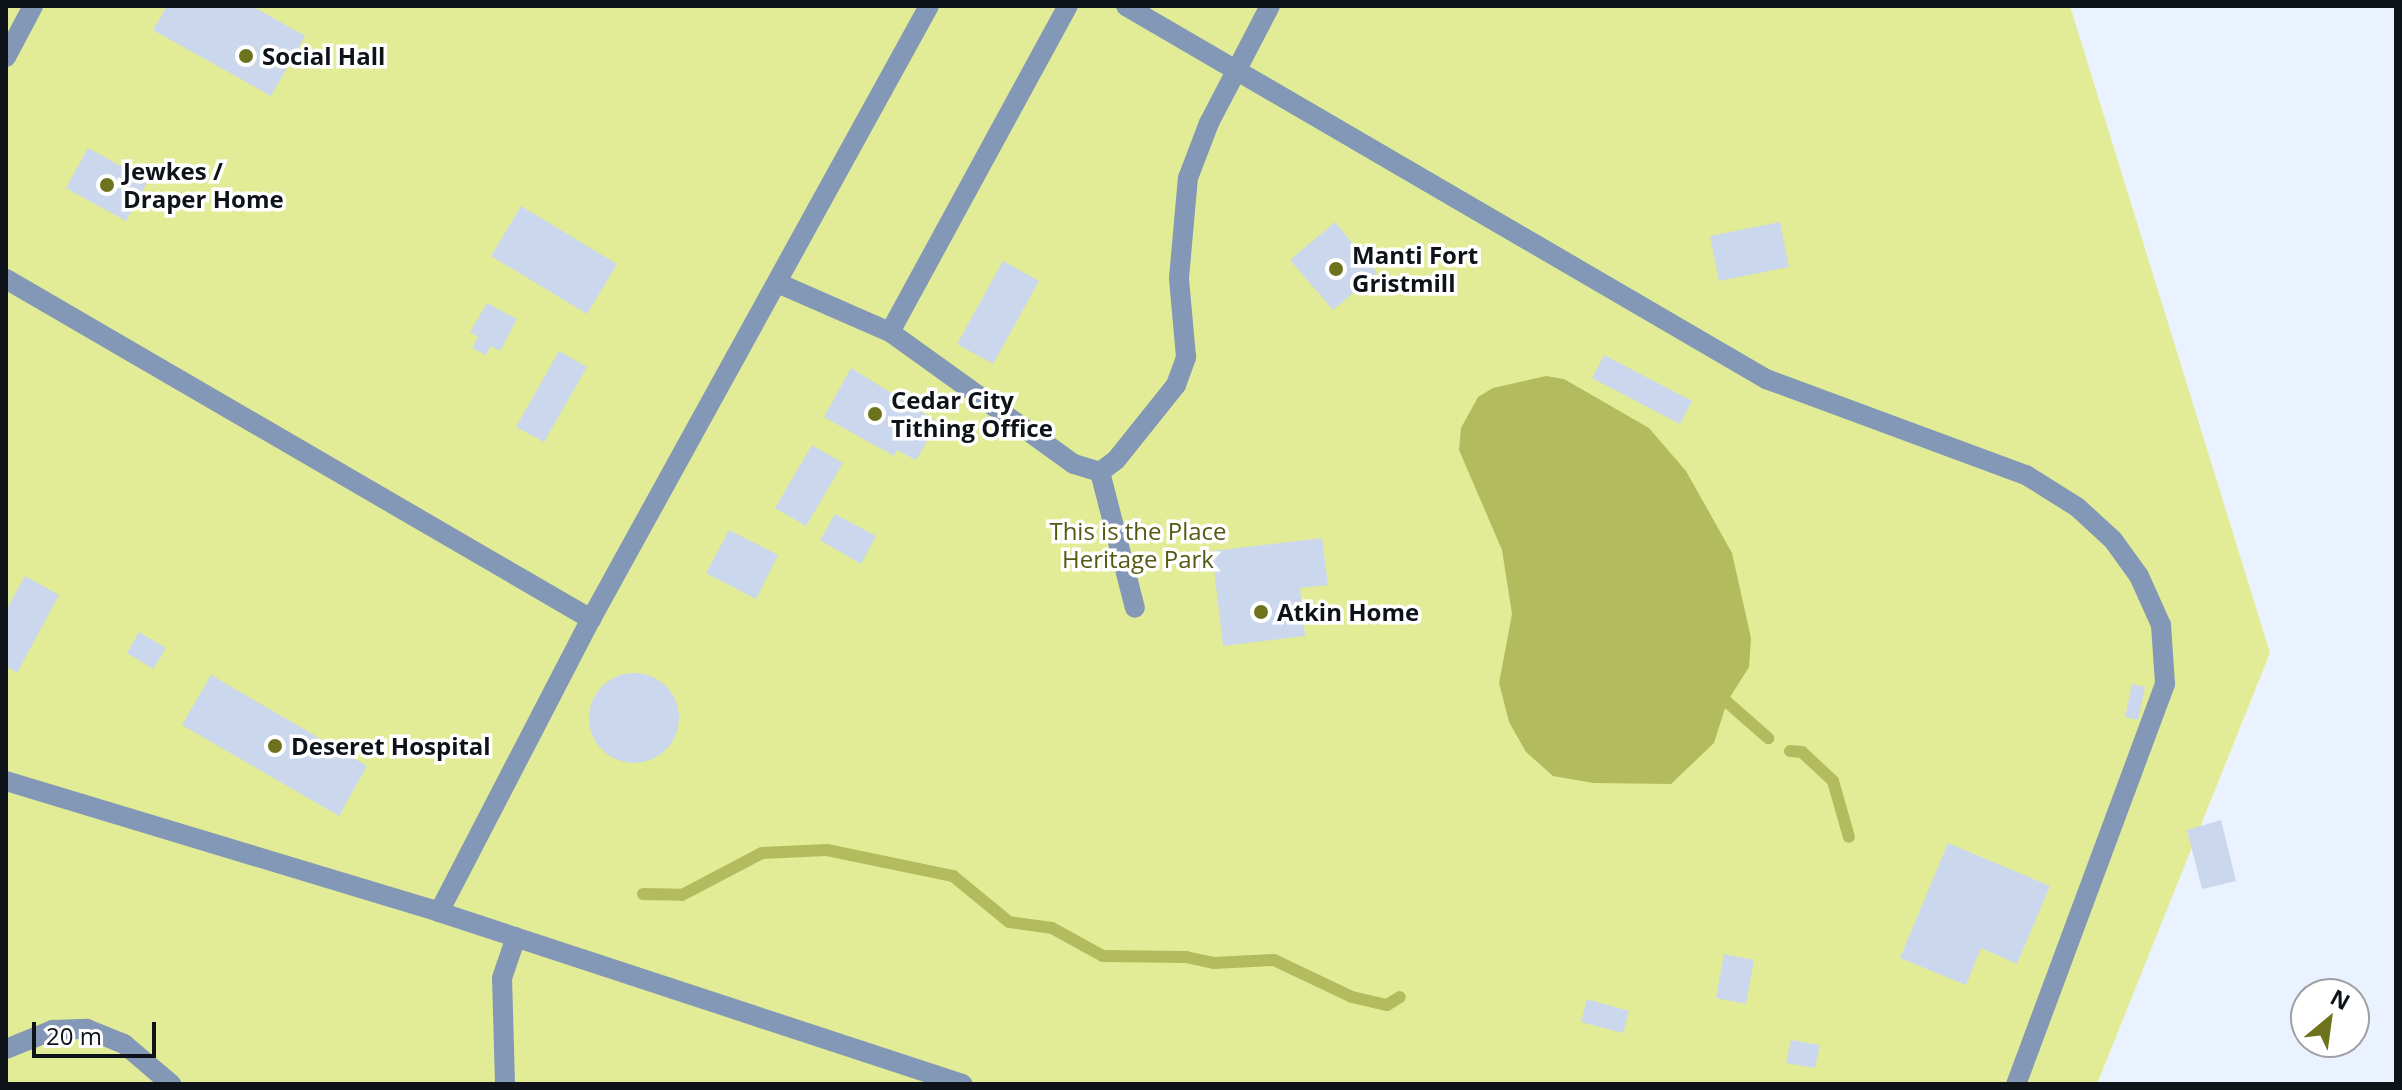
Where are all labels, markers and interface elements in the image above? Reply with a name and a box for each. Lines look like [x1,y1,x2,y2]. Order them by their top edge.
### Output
place label: Social Hall [262,42,385,70]
marker: Social Hall [237,47,255,65]
place label: Jewkes / Draper Home [123,157,284,213]
marker: Jewkes / Draper Home [98,176,116,194]
place label: Manti Fort Gristmill [1352,241,1478,297]
marker: Manti Fort Gristmill [1327,260,1345,278]
place label: Cedar City Tithing Office [891,386,1053,442]
marker: Cedar City Tithing Office [866,405,884,423]
park label: This is the Place Heritage Park [1049,517,1227,573]
place label: Atkin Home [1277,598,1419,626]
marker: Atkin Home [1252,603,1270,621]
place label: Deseret Hospital [291,732,491,760]
marker: Deseret Hospital [266,737,284,755]
north arrow [2290,978,2370,1058]
text: N [2326,981,2356,1016]
scale bar [36,1006,160,1056]
text: 20 m [46,1019,102,1052]

